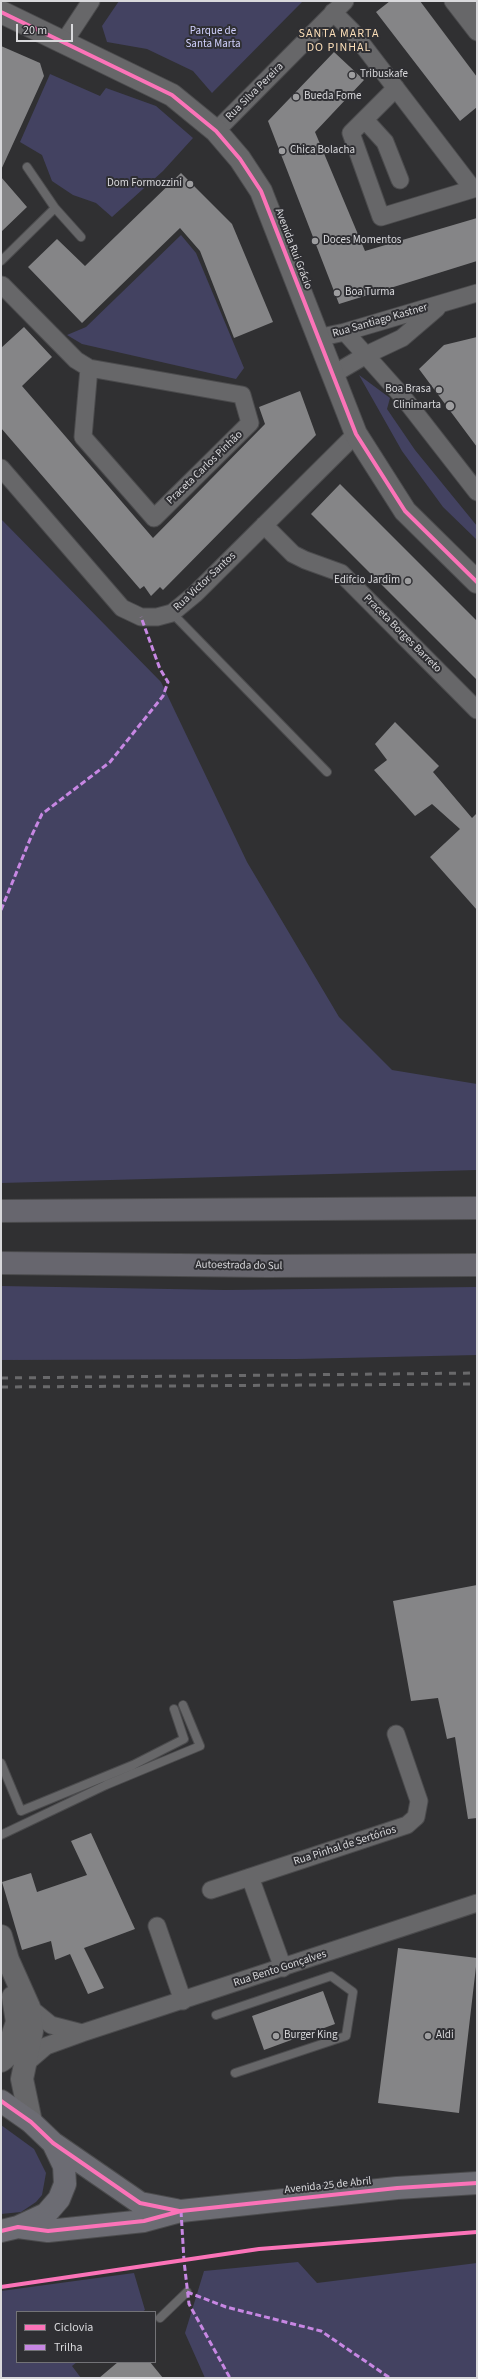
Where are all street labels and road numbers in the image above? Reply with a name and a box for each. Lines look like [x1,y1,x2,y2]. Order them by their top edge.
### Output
street label: Rua Silva Pereira [223,60,287,124]
street label: Avenida Rui Grácio [271,207,315,291]
street label: Rua Santiago Kastner [331,301,429,341]
street label: Praceta Carlos Pinhão [164,428,246,508]
street label: Rua Victor Santos [171,550,239,614]
street label: Praceta Borges Barreto [360,592,444,676]
street label: Autoestrada do Sul [195,1259,283,1273]
street label: Rua Pinhal de Sertórios [292,1823,398,1869]
street label: Rua Bento Gonçalves [232,1948,328,1990]
street label: Avenida 25 de Abril [284,2175,372,2197]

